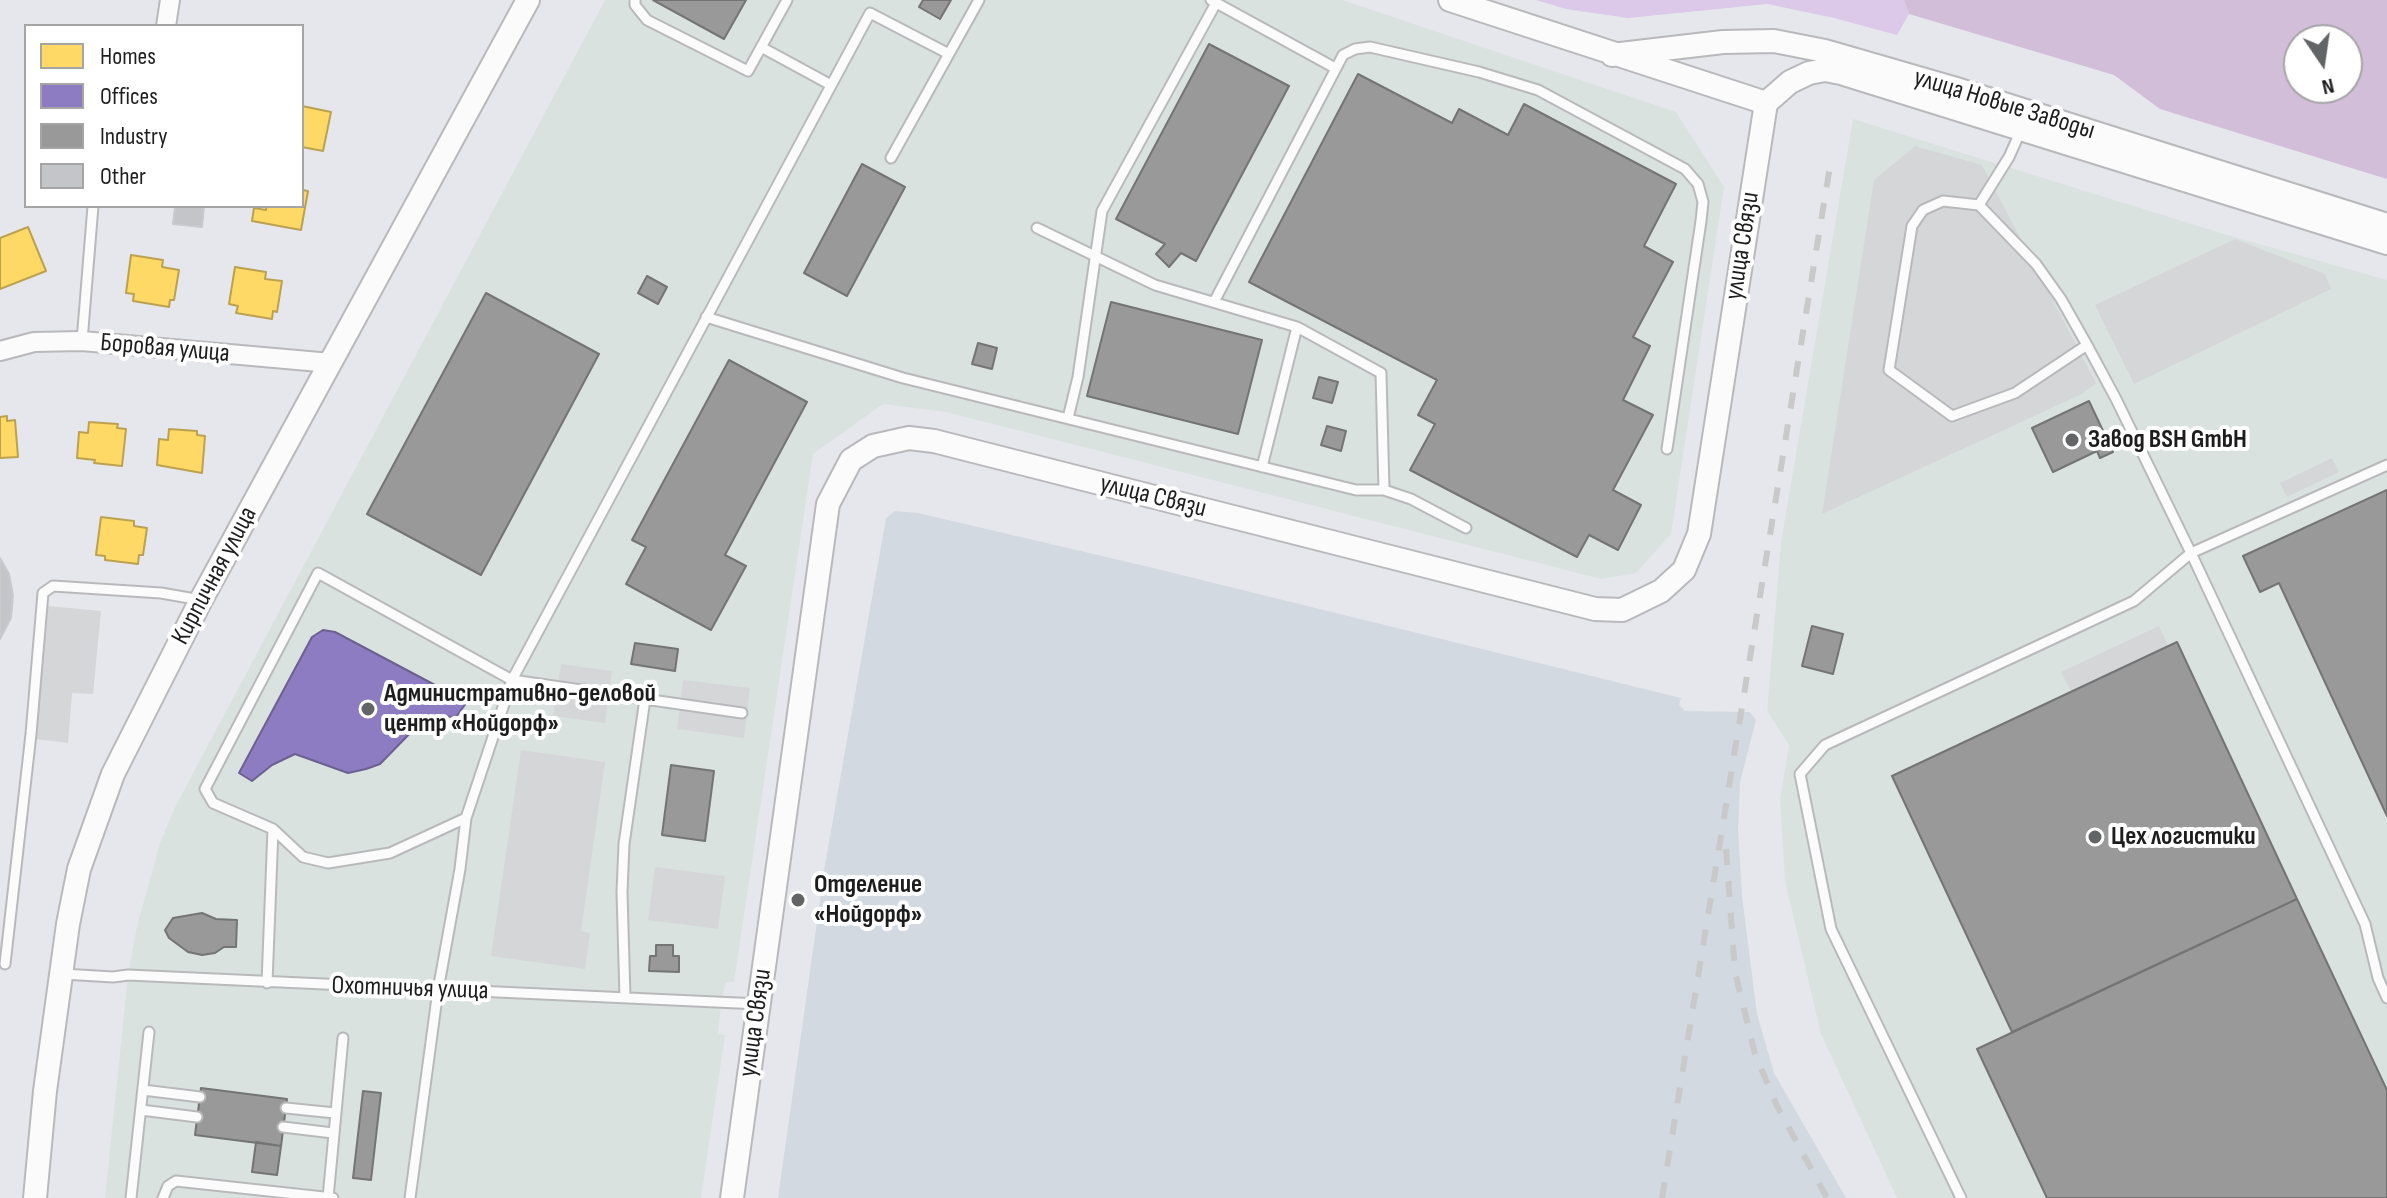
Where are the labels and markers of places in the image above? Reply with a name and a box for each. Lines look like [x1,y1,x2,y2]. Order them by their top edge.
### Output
place label: Завод BSH GmbH [2088,424,2247,456]
marker: Завод BSH GmbH [2063,431,2081,449]
place label: Административно-деловой центр «Нойдорф» [384,678,656,740]
marker: Административно-деловой центр «Нойдорф» [359,700,377,718]
place label: Цех логистики [2111,821,2256,853]
marker: Цех логистики [2086,828,2104,846]
place label: Отделение «Нойдорф» [814,869,922,930]
marker: Отделение «Нойдорф» [789,891,807,909]

